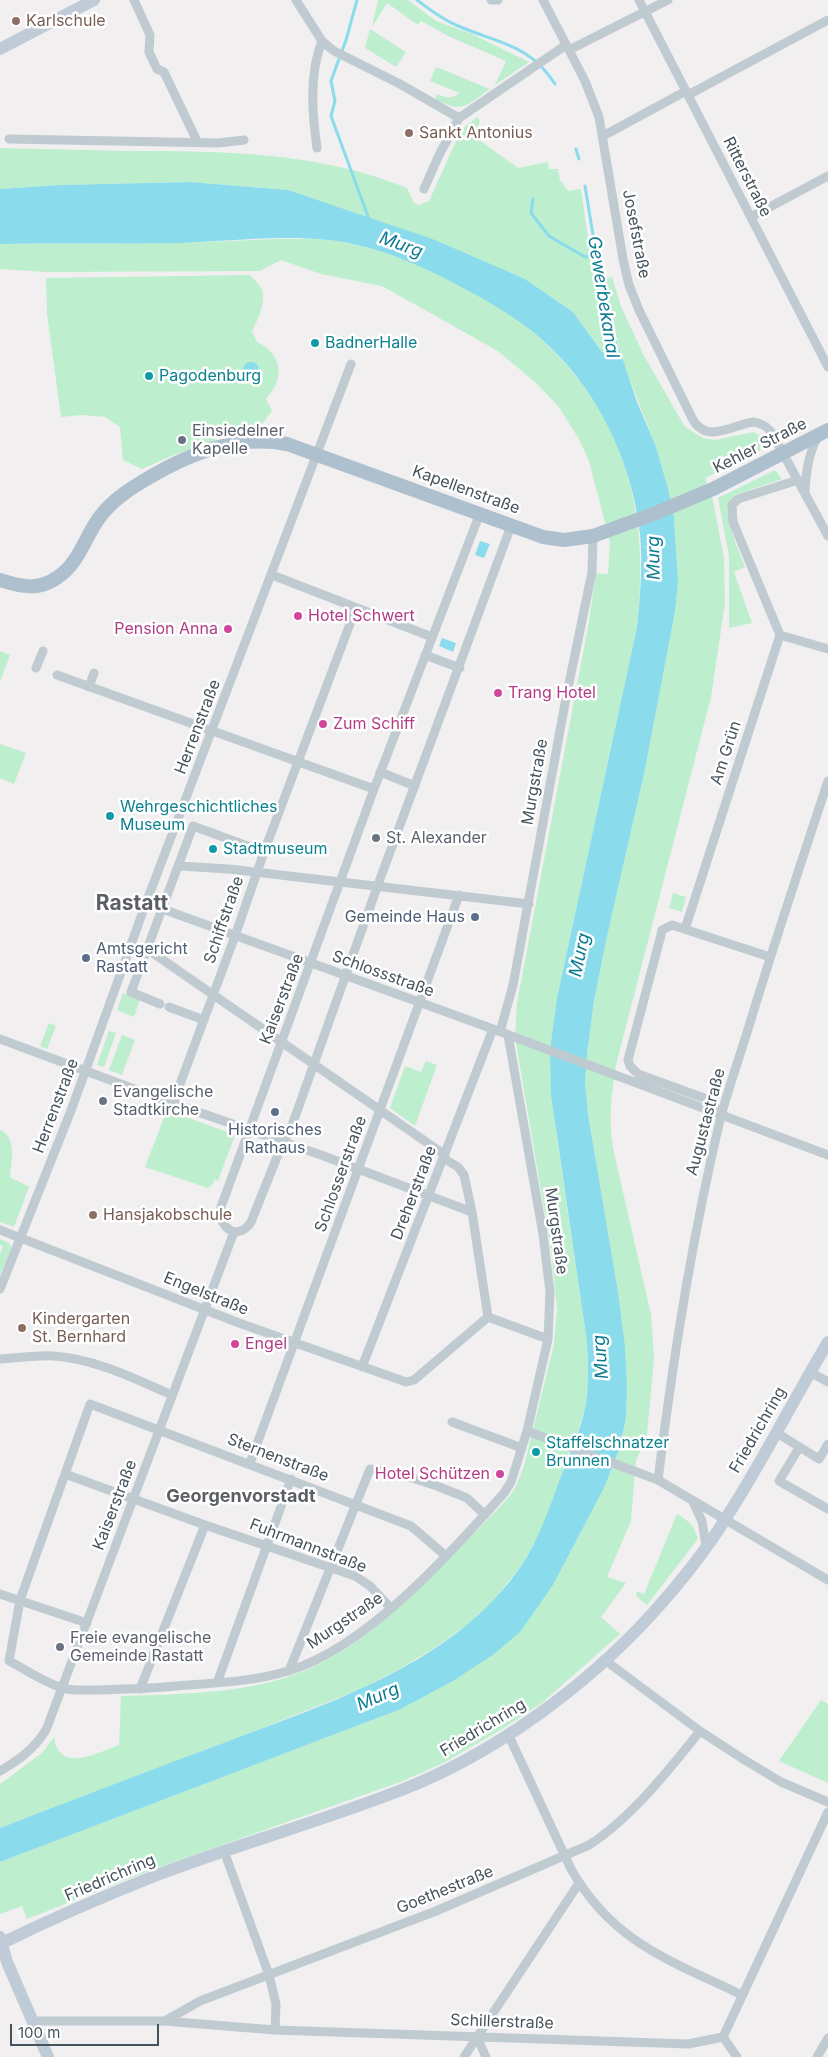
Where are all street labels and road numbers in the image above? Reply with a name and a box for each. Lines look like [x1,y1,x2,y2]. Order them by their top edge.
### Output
street label: Ritterstraße [719,134,775,220]
street label: Josefstraße [618,188,654,280]
street label: Kehler Straße [710,414,810,478]
street label: Kapellenstraße [409,462,523,518]
street label: Herrenstraße [171,677,225,777]
street label: Am Grün [707,718,745,788]
street label: Murgstraße [518,737,552,827]
street label: Schiffstraße [200,874,248,966]
street label: Schlossstraße [329,947,437,1001]
street label: Kaiserstraße [256,951,308,1047]
street label: Herrenstraße [29,1056,83,1156]
street label: Augustastraße [682,1066,730,1178]
street label: Schlosserstraße [311,1113,371,1235]
street label: Dreherstraße [387,1143,441,1243]
street label: Murgstraße [540,1186,572,1276]
street label: Engelstraße [161,1268,251,1320]
street label: Friedrichring [726,1383,790,1477]
street label: Sternenstraße [225,1430,331,1486]
street label: Kaiserstraße [89,1457,141,1553]
street label: Fuhrmannstraße [247,1515,369,1577]
street label: Murgstraße [303,1589,387,1653]
street label: Friedrichring [437,1695,529,1761]
street label: Friedrichring [62,1850,158,1906]
street label: Goethestraße [394,1862,496,1918]
street label: Schillerstraße [450,2011,554,2033]

